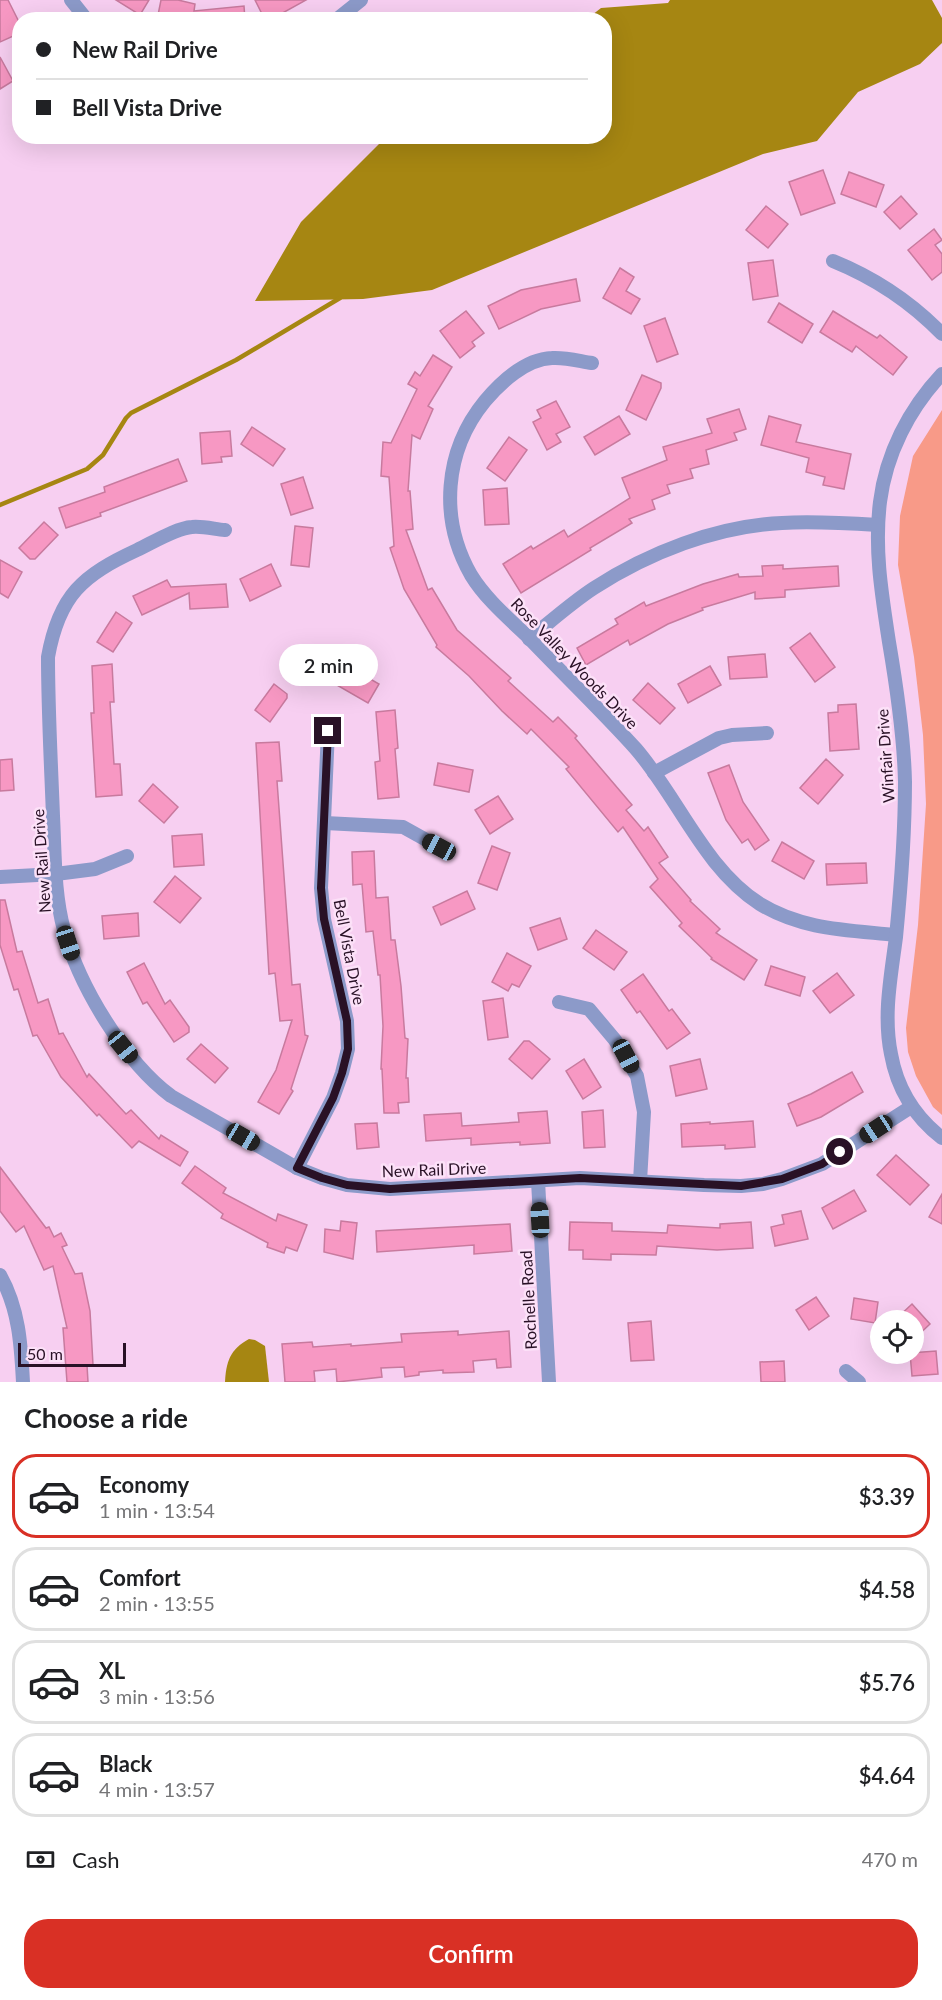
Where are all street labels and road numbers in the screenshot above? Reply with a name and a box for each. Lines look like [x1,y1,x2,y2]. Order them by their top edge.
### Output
street label: Rose Valley Woods Drive [508,594,642,732]
street label: Winfair Drive [872,708,898,804]
street label: New Rail Drive [28,808,54,914]
street label: Bell Vista Drive [330,898,370,1006]
street label: New Rail Drive [382,1158,486,1180]
street label: Rochelle Road [516,1250,540,1350]

